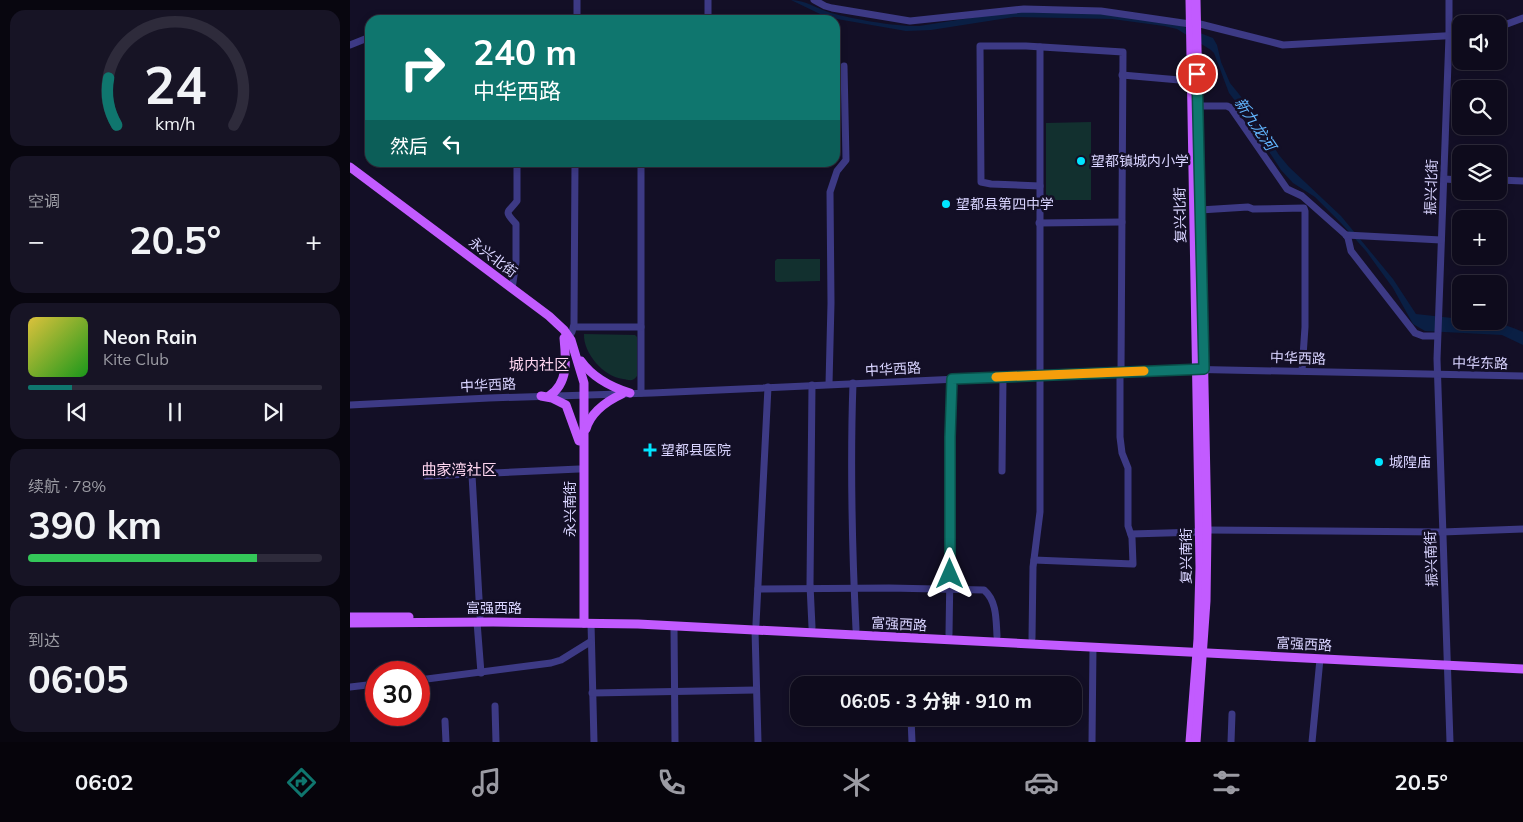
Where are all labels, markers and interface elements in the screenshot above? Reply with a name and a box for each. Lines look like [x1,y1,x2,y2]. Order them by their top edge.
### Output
map controls [1452,15,1507,330]
button: sound [1452,15,1507,70]
text: 240 m [473,30,577,74]
icon: right [390,35,455,100]
text: 24 [144,52,206,117]
pin [1176,53,1218,95]
icon: arrive [1183,60,1211,88]
text: 中华西路 [473,77,561,105]
button: search [1452,80,1507,135]
water label: 新九龙河 [1231,94,1282,156]
text: km/h [155,112,195,134]
icon: left [438,130,466,158]
text: 然后 [390,134,428,158]
button: layers [1452,145,1507,200]
place label: 望都镇城内小学 [1091,152,1189,170]
marker: 望都镇城内小学 [1075,155,1087,167]
street label: 振兴北街 [1421,159,1441,215]
street label: 复兴北街 [1171,187,1189,243]
text: 空调 [28,191,60,211]
place label: 望都县第四中学 [956,195,1054,213]
marker: 望都县第四中学 [940,198,952,210]
button: + [1452,210,1507,265]
text: 20.5° [129,216,221,264]
text: − [28,223,45,258]
text: + [305,223,322,258]
street label: 永兴北街 [465,233,521,281]
button: − [1452,275,1507,330]
text: Neon Rain [103,325,197,349]
street label: 中华西路 [1270,348,1326,368]
text: Kite Club [103,349,169,369]
street label: 中华东路 [1452,354,1508,372]
district label: 城内社区 [509,355,569,374]
street label: 中华西路 [865,359,921,379]
street label: 中华西路 [460,375,516,395]
icon: previous [63,398,91,426]
icon: pause [161,398,189,426]
icon: next [259,398,287,426]
place label: 望都县医院 [661,441,731,459]
marker: 望都县医院 [643,443,657,457]
place label: 城隍庙 [1389,453,1431,471]
marker: 城隍庙 [1373,456,1385,468]
district label: 曲家湾社区 [421,460,497,479]
text: 续航 · 78% [28,476,106,496]
street label: 永兴南街 [561,481,579,537]
text: 390 km [28,501,162,549]
street label: 复兴南街 [1177,528,1195,584]
street label: 振兴南街 [1421,531,1441,587]
position arrow [923,547,975,599]
street label: 富强西路 [466,599,522,617]
street label: 富强西路 [871,614,927,634]
text: 到达 [28,630,60,650]
street label: 富强西路 [1276,634,1332,654]
text: 06:05 [28,655,129,703]
speed limit sign: 30 [365,661,430,726]
text: 06:05 · 3 分钟 · 910 m [840,689,1032,713]
icon: directions [284,765,319,800]
icon: music [469,765,504,800]
icon: phone [654,765,689,800]
icon: climate [839,765,874,800]
icon: car [1024,765,1059,800]
icon: filters [1209,765,1244,800]
text: 06:02 [75,768,133,796]
text: 20.5° [1394,768,1448,796]

